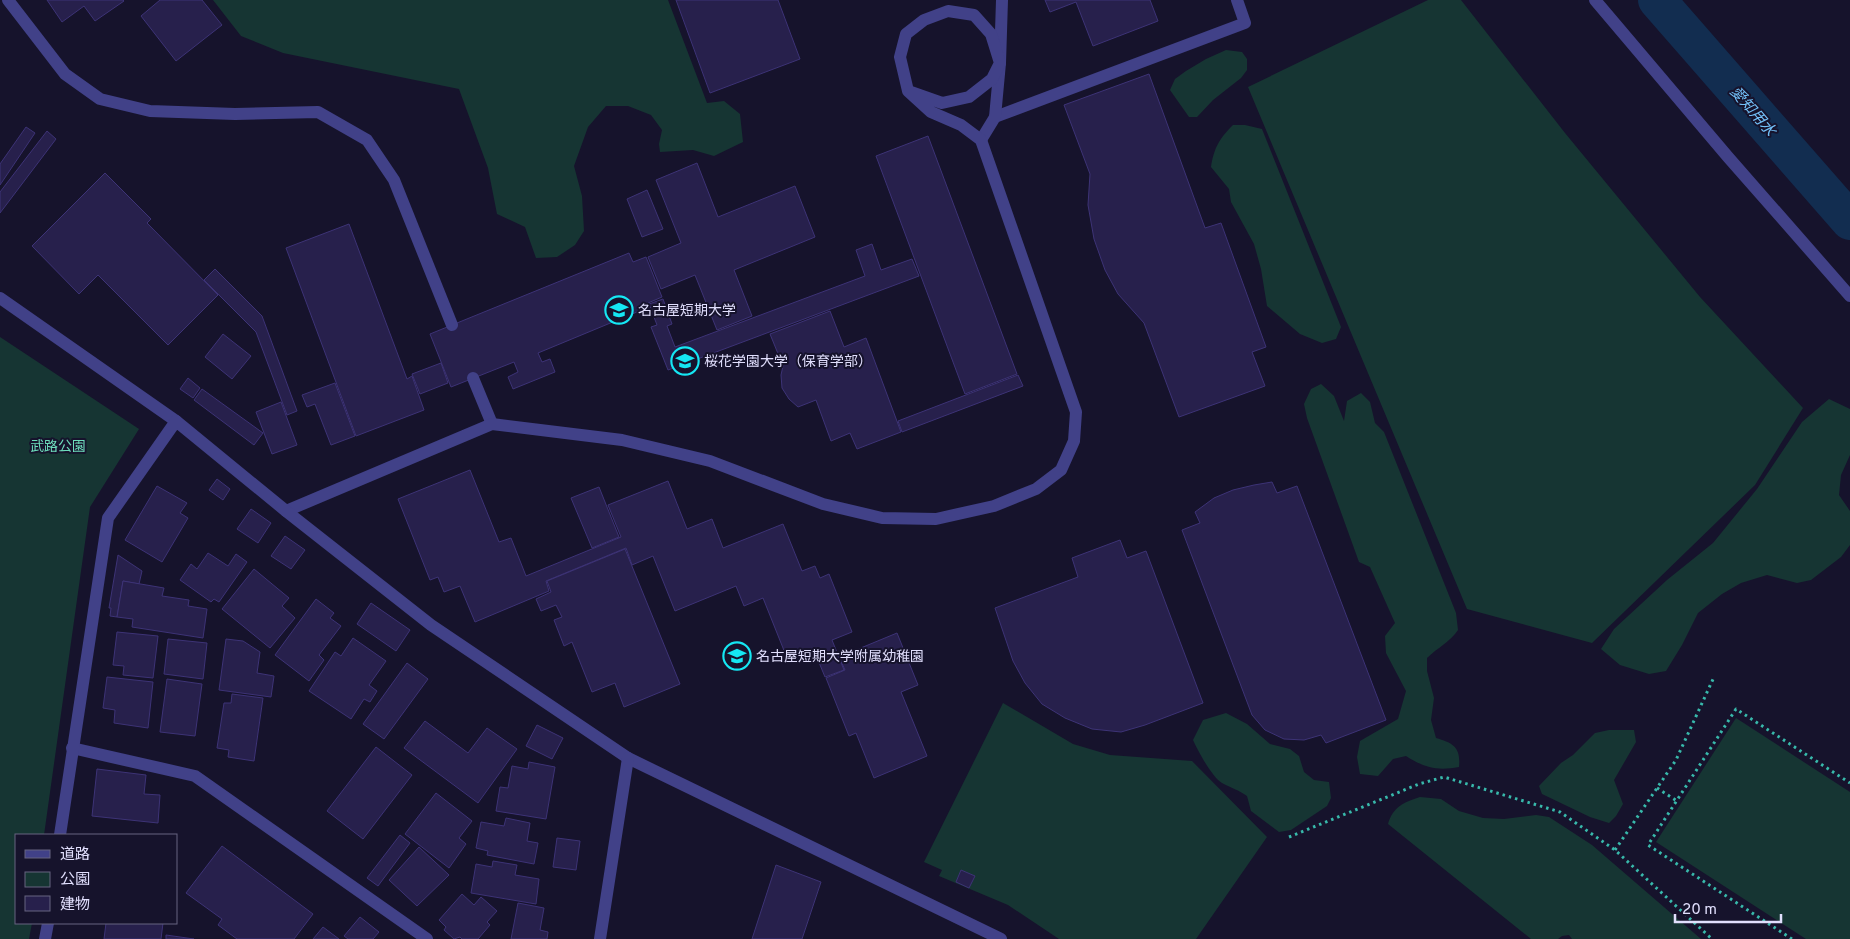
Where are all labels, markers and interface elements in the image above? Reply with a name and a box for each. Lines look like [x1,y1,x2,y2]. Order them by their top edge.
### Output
water label: 愛知用水 [1725,83,1780,142]
school or university icon: 名古屋短期大学 [604,295,634,325]
place label: 名古屋短期大学 [638,303,736,320]
school or university icon: 桜花学園大学（保育学部） [670,346,700,376]
place label: 桜花学園大学（保育学部） [704,354,872,371]
park label: 武路公園 [30,439,86,456]
school or university icon: 名古屋短期大学附属幼稚園 [722,641,752,671]
place label: 名古屋短期大学附属幼稚園 [756,648,924,666]
legend [15,834,178,924]
text: 道路 [60,846,90,865]
text: 公園 [60,871,90,890]
scale bar [1675,892,1781,924]
text: 建物 [60,896,90,915]
text: 20 m [1682,901,1717,920]

